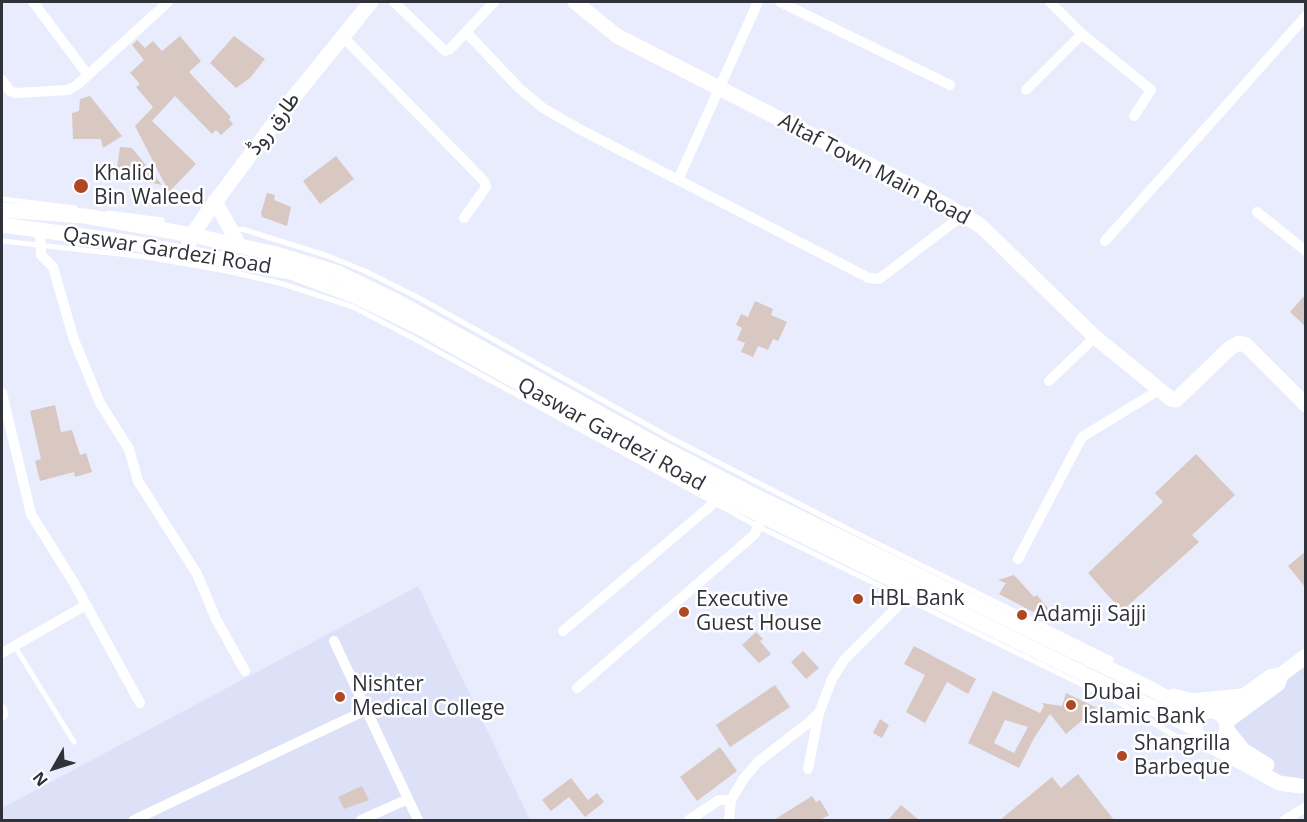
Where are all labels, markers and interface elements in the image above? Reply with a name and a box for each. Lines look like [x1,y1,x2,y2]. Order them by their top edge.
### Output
street label: طارق روڈ [242,88,306,160]
street label: Altaf Town Main Road [774,109,974,231]
place label: Khalid Bin Waleed [94,161,204,211]
marker: Khalid Bin Waleed [72,177,90,195]
street label: Qaswar Gardezi Road [61,222,273,280]
street label: Qaswar Gardezi Road [513,373,709,497]
place label: HBL Bank [870,586,965,612]
place label: Executive Guest House [696,587,822,637]
marker: HBL Bank [851,592,865,606]
place label: Adamji Sajji [1034,602,1146,628]
marker: Executive Guest House [677,605,691,619]
marker: Adamji Sajji [1015,608,1029,622]
place label: Nishter Medical College [352,672,505,722]
place label: Dubai Islamic Bank [1083,680,1205,730]
marker: Nishter Medical College [333,690,347,704]
marker: Dubai Islamic Bank [1064,698,1078,712]
place label: Shangrilla Barbeque [1134,731,1230,781]
north arrow [24,738,84,798]
marker: Shangrilla Barbeque [1115,749,1129,763]
text: N [27,767,53,791]

